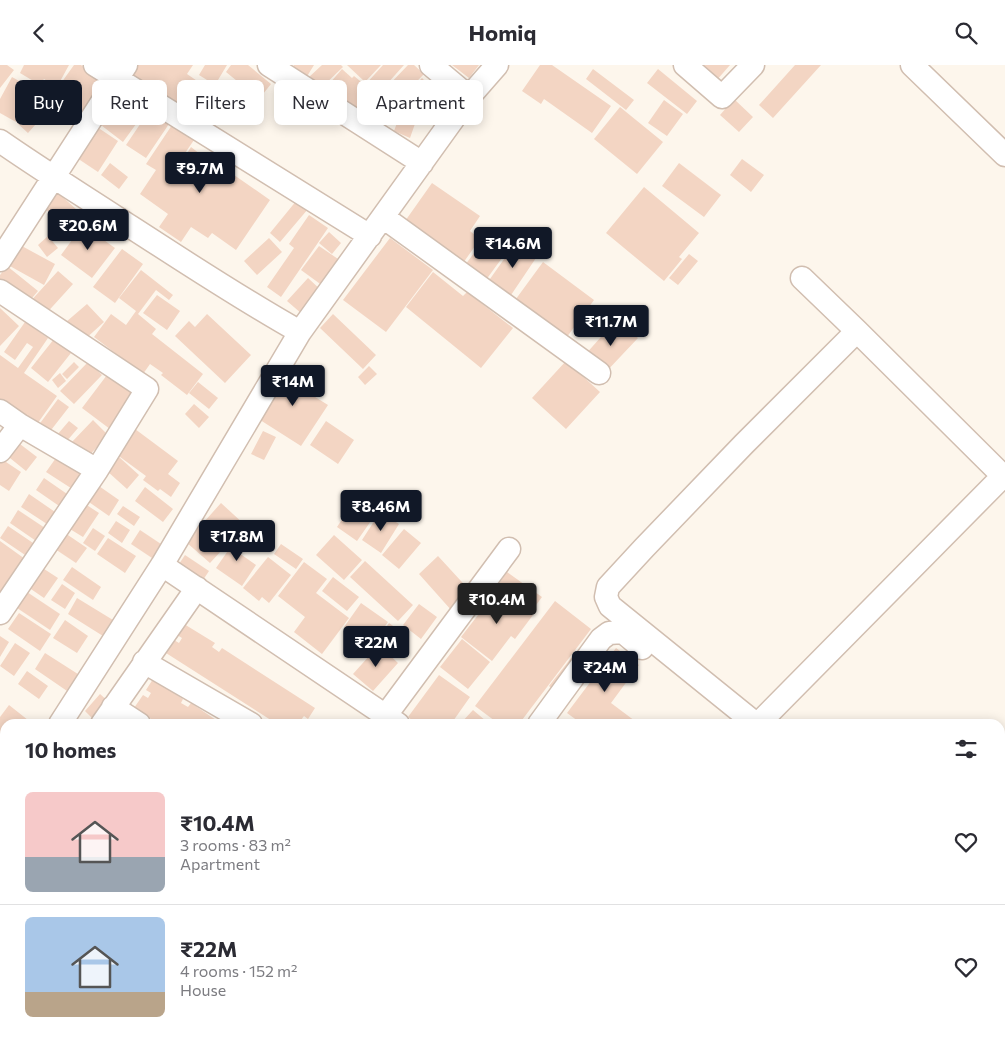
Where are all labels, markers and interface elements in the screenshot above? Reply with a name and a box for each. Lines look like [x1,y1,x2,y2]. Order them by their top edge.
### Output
icon: back [25,19,53,47]
text: Homiq [469,19,536,46]
icon: search [952,19,980,47]
chip: Buy [15,80,82,125]
chip: Rent [92,80,167,125]
chip: Filters [177,80,264,125]
chip: New [274,80,347,125]
chip: Apartment [357,80,483,125]
pin: ₹9.7M [165,151,235,194]
text: ₹9.7M [176,158,224,177]
pin: ₹20.6M [47,209,129,251]
text: ₹20.6M [59,215,117,234]
pin: ₹14.6M [472,227,554,269]
text: ₹14.6M [485,233,541,252]
pin: ₹11.7M [570,305,652,347]
text: ₹11.7M [585,311,637,330]
pin: ₹14M [263,365,323,407]
text: ₹14M [272,371,314,390]
pin: ₹8.46M [340,489,422,532]
text: ₹8.46M [352,496,410,515]
pin: ₹17.8M [196,519,278,562]
text: ₹17.8M [210,526,264,545]
pin: ₹10.4M [456,583,538,625]
text: ₹10.4M [469,589,525,608]
pin: ₹22M [346,625,406,668]
text: ₹22M [354,632,398,651]
pin: ₹24M [575,651,635,693]
text: ₹24M [583,657,627,676]
icon: filters [952,735,980,763]
text: 10 homes [25,737,116,762]
text: ₹10.4M [180,810,255,835]
icon: home [65,812,125,872]
icon: heart [952,828,980,856]
text: 3 rooms · 83 m² [180,835,291,854]
text: Apartment [180,854,260,873]
text: ₹22M [180,936,237,961]
icon: home [65,937,125,997]
icon: heart [952,953,980,981]
text: 4 rooms · 152 m² [180,961,297,980]
text: House [180,980,226,999]

